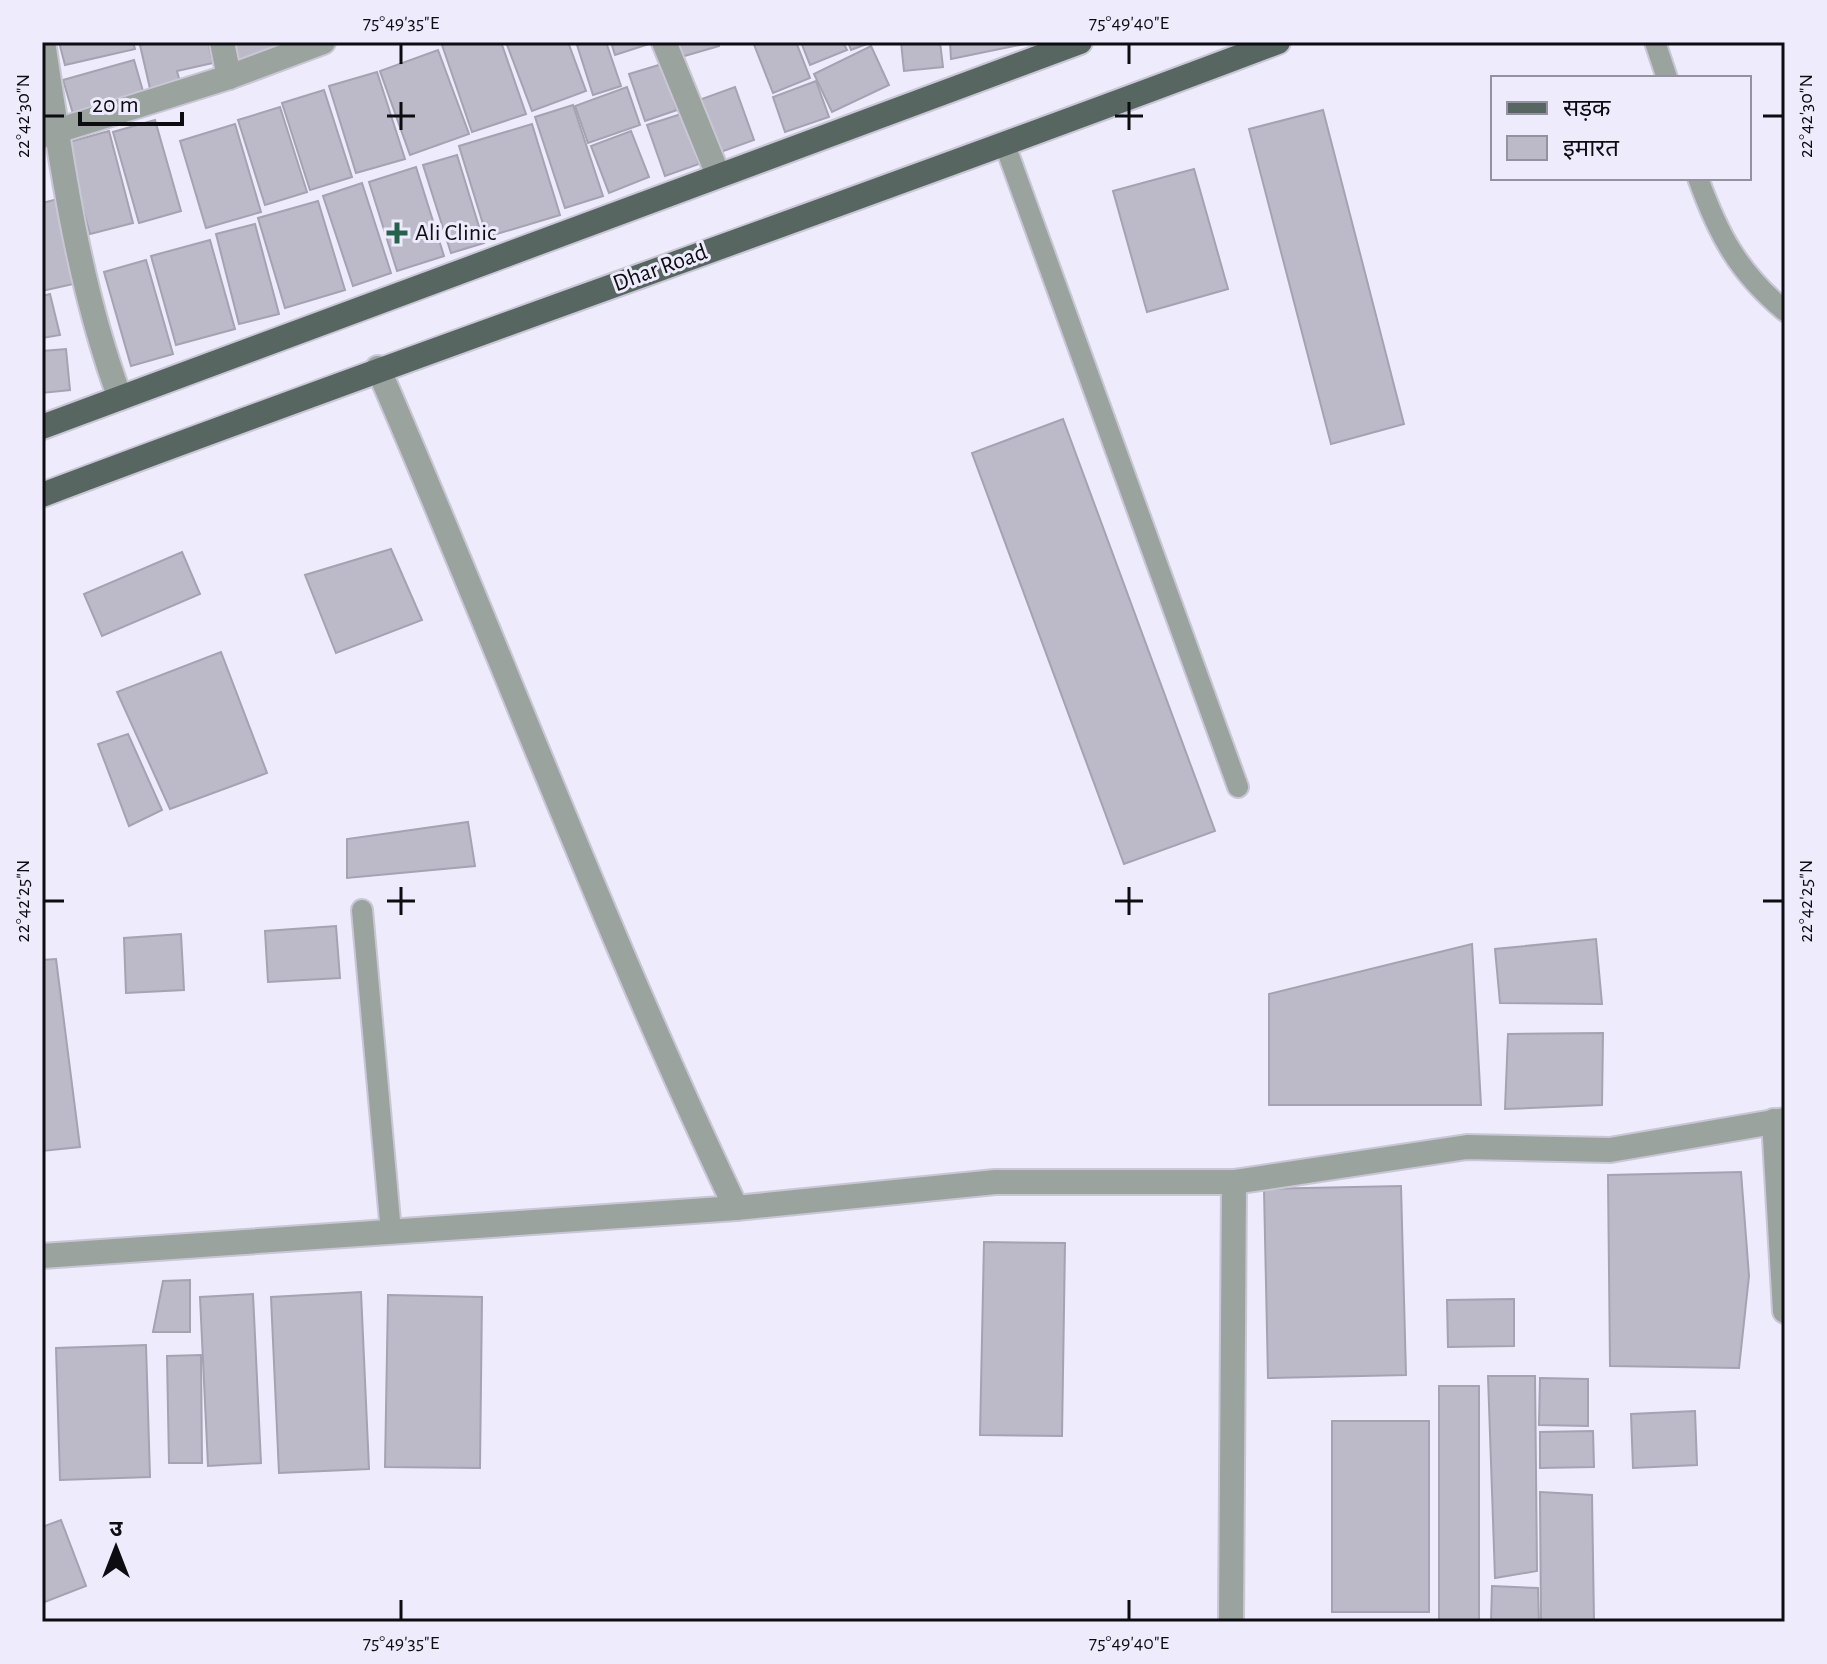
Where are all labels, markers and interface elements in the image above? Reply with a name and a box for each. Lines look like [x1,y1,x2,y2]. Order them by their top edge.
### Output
text: 75°49'35"E [363,13,440,33]
text: 75°49'40"E [1089,13,1170,33]
text: 22°42'30"N [13,74,33,158]
text: 22°42'30"N [1796,74,1816,158]
scale bar [80,76,182,126]
legend [1491,76,1751,180]
text: 20 m [92,93,139,117]
text: सड़क [1563,97,1611,121]
text: इमारत [1563,137,1620,161]
place label: Ali Clinic [415,221,496,245]
marker: Ali Clinic [386,222,408,244]
street label: Dhar Road [610,240,710,296]
text: 22°42'25"N [13,860,33,942]
text: 22°42'25"N [1796,860,1816,942]
north arrow [76,1508,156,1588]
text: उ [110,1518,124,1540]
text: 75°49'35"E [363,1633,440,1653]
text: 75°49'40"E [1089,1633,1170,1653]

